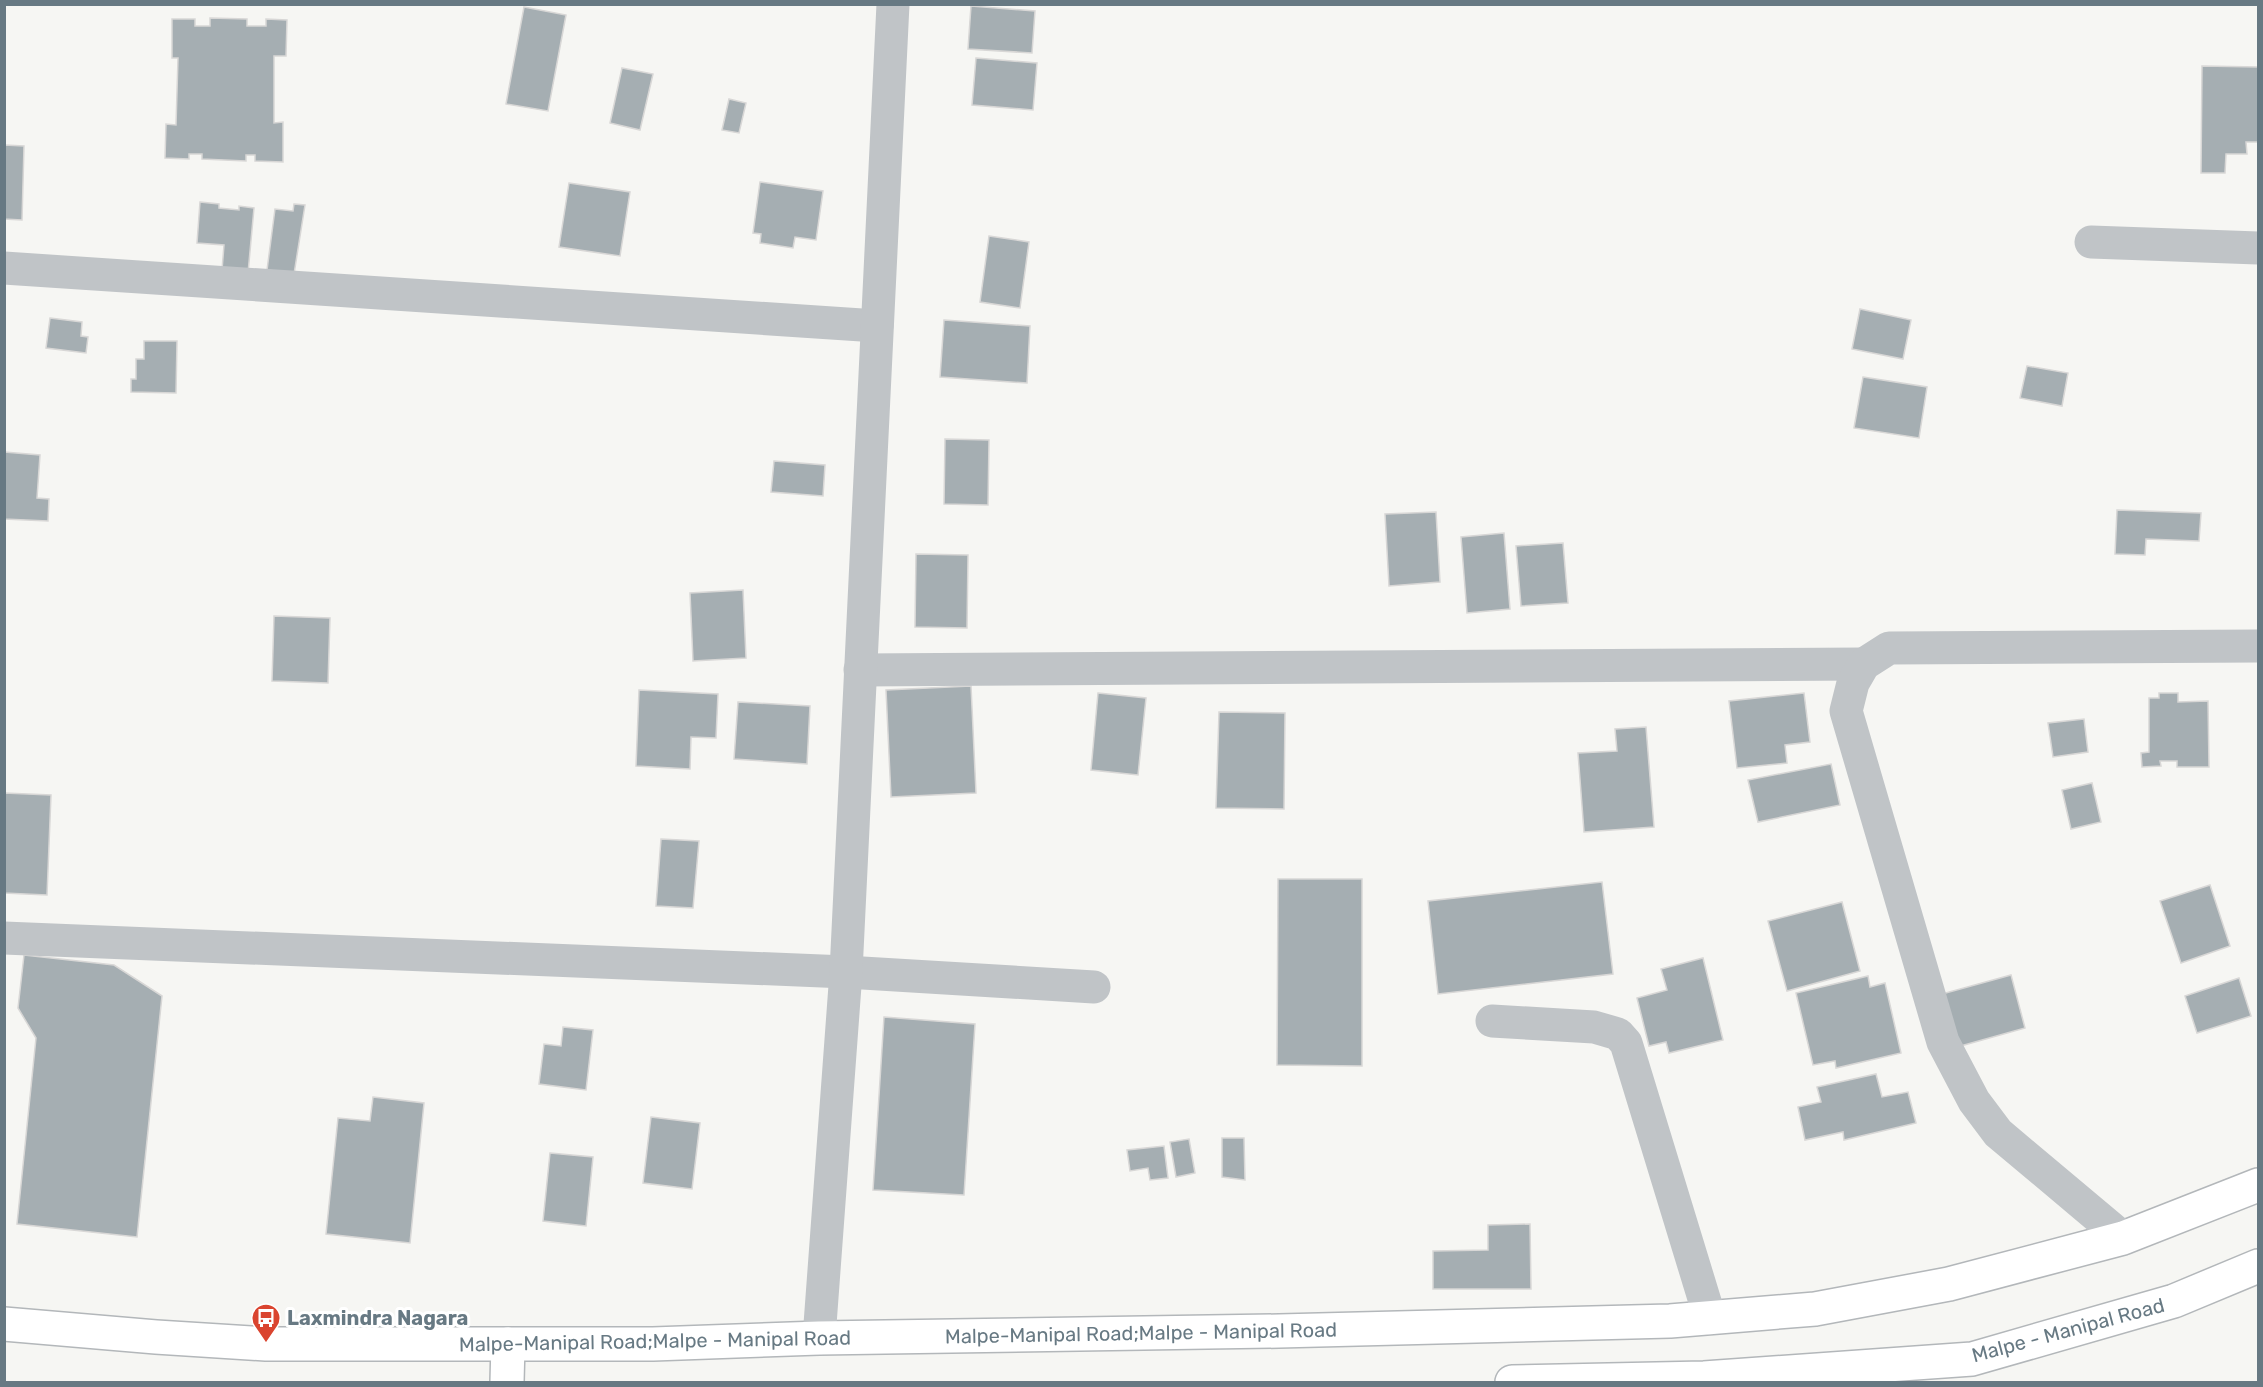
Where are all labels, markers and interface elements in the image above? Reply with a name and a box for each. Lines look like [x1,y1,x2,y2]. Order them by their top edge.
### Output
street label: Malpe - Manipal Road [1969,1293,2167,1367]
bus stop icon: Laxmindra Nagara [250,1302,282,1344]
place label: Laxmindra Nagara [287,1306,468,1330]
street label: Malpe-Manipal Road;Malpe - Manipal Road [945,1318,1337,1348]
street label: Malpe-Manipal Road;Malpe - Manipal Road [459,1326,851,1356]

